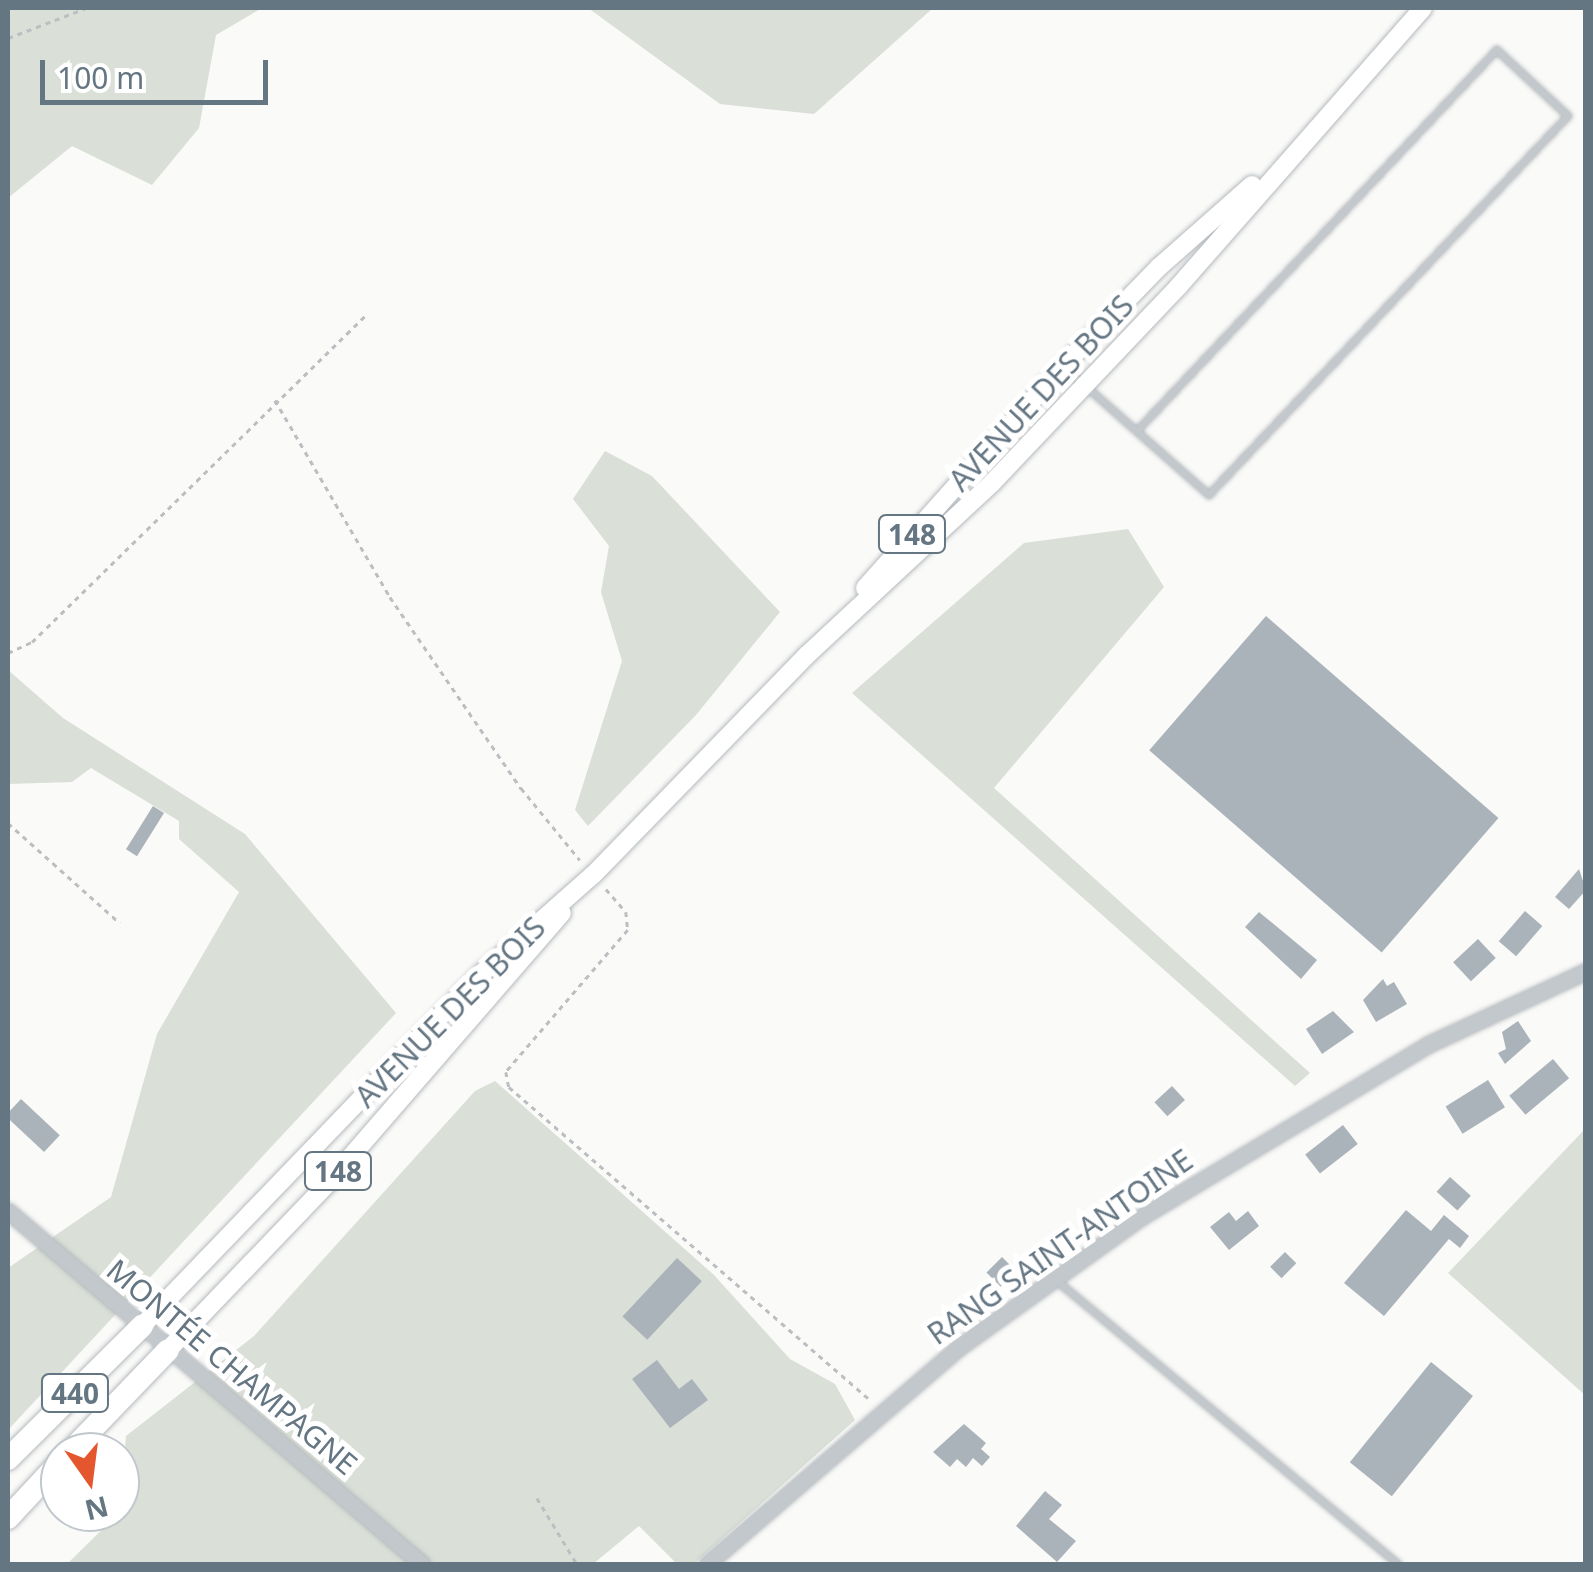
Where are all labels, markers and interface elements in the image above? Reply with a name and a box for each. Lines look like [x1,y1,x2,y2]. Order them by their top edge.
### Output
scale bar [45,40,272,102]
text: 100 m [57,57,144,98]
street label: AVENUE DES BOIS [941,288,1141,498]
road number: 148 [877,511,947,557]
street label: AVENUE DES BOIS [347,909,553,1115]
street label: RANG SAINT-ANTOINE [921,1142,1199,1352]
road number: 148 [303,1148,373,1194]
street label: MONTÉE CHAMPAGNE [100,1252,364,1482]
road number: 440 [40,1370,110,1416]
north arrow [40,1432,140,1532]
text: N [81,1488,112,1530]

